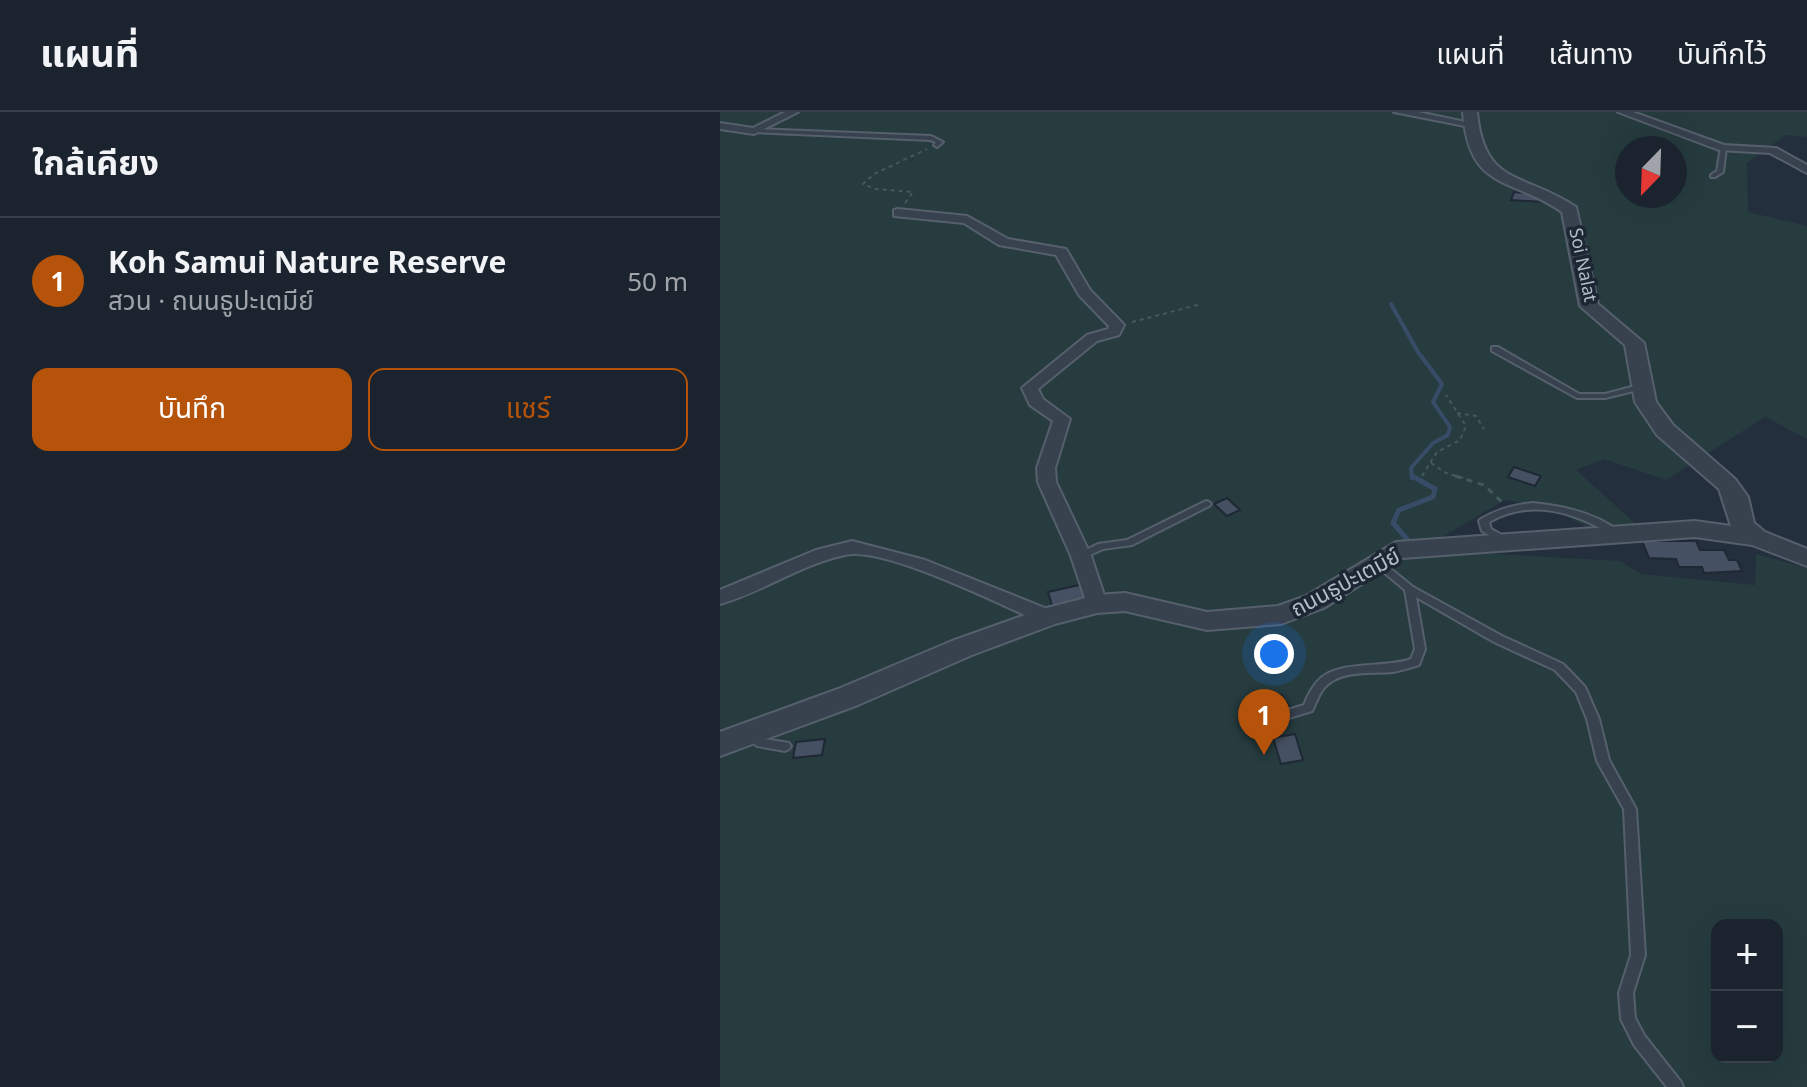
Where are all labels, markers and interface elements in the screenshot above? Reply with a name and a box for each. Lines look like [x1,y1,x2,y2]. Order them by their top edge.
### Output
text: แผนที่ [40,26,139,78]
text: แผนที่ [1436,34,1504,72]
text: เส้นทาง [1548,34,1633,72]
text: บันทึกไว้ [1677,34,1767,72]
north arrow [1615,136,1687,208]
text: ใกล้เคียง [32,139,159,185]
street label: Soi Nalat [1564,226,1604,305]
text: Koh Samui Nature Reserve [108,241,506,282]
text: 1 [51,263,65,299]
text: 50 m [627,263,688,299]
text: สวน · ถนนธูปะเตมีย์ [108,282,314,318]
button: บันทึก [32,368,352,451]
button: แชร์ [368,368,688,451]
street label: ถนนธูปะเตมีย์ [1285,540,1405,622]
your location [1254,634,1294,674]
pin: 1 [1238,689,1290,755]
map controls [1711,919,1783,1063]
button: + [1711,919,1783,991]
button: − [1711,991,1783,1063]

